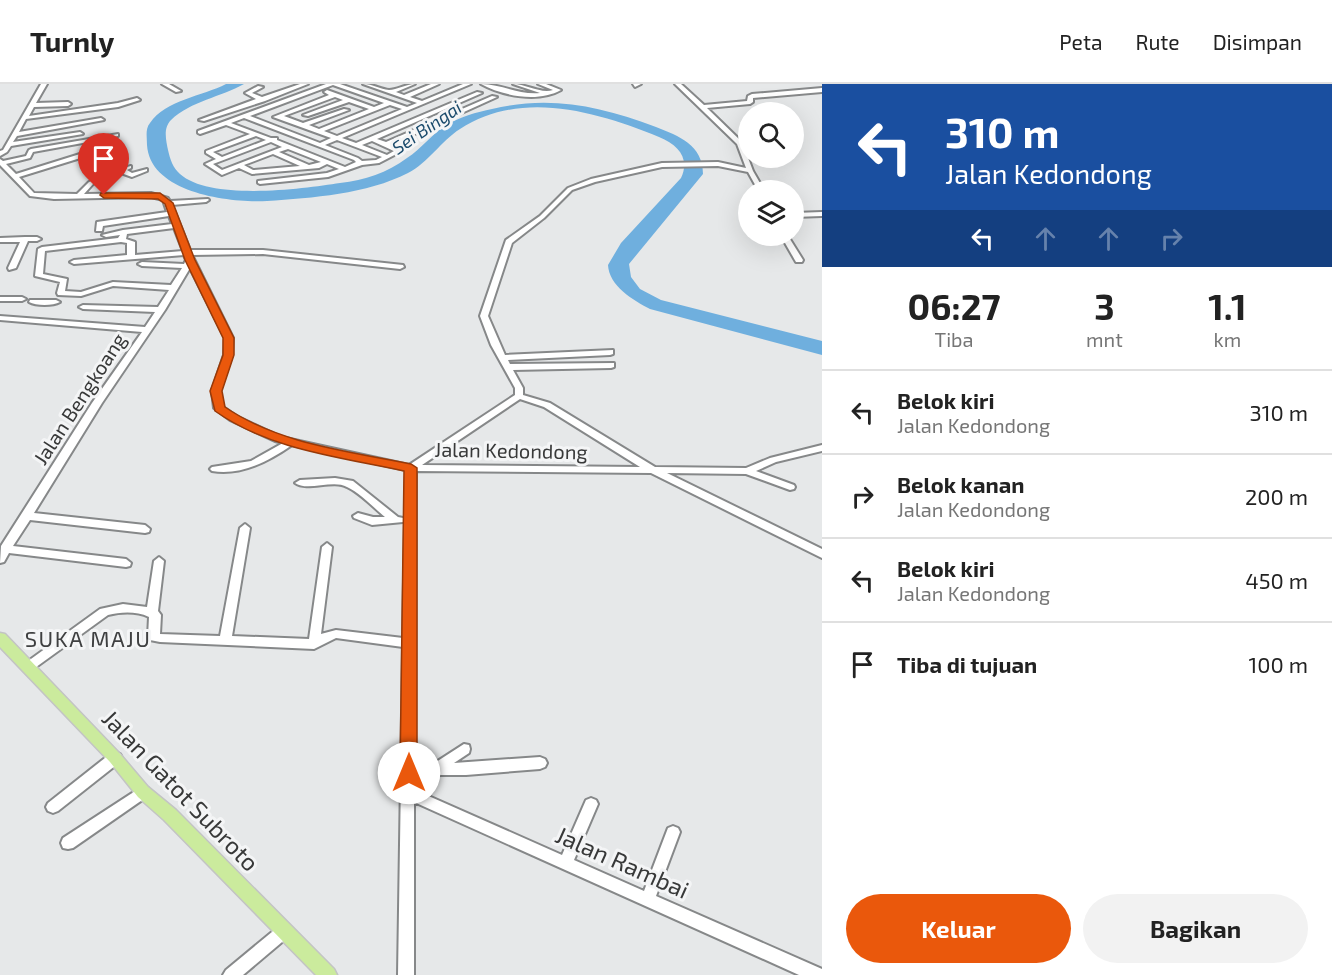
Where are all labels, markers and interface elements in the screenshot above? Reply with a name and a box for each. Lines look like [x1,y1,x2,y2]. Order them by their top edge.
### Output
text: Turnly [30,24,114,58]
text: Peta [1059,29,1102,54]
text: Rute [1135,29,1180,54]
text: Disimpan [1213,29,1302,54]
water label: Sei Bingai [387,96,466,158]
map controls [738,102,804,246]
button: search [738,102,804,168]
text: 310 m [945,106,1060,156]
icon: left [846,108,924,186]
pin [78,133,129,195]
icon: arrive [87,142,120,175]
text: Jalan Kedondong [945,157,1152,189]
button: layers [738,180,804,246]
icon: left [966,222,999,255]
icon: ahead [1029,222,1062,255]
icon: ahead [1092,222,1125,255]
icon: right [1155,222,1188,255]
text: 06:27 [907,284,1001,327]
text: 3 [1094,284,1115,327]
text: 1.1 [1208,284,1247,327]
text: Tiba [935,327,973,351]
text: mnt [1086,327,1123,351]
text: km [1214,327,1241,351]
street label: Jalan Bengkoang [28,328,131,469]
text: Belok kiri [897,387,994,413]
icon: left [846,396,879,429]
text: 310 m [1250,399,1308,425]
text: Jalan Kedondong [897,413,1050,437]
street label: Jalan Kedondong [434,437,588,463]
text: Belok kanan [897,471,1024,497]
icon: right [846,480,879,513]
text: 200 m [1245,483,1308,509]
text: Jalan Kedondong [897,497,1050,521]
text: Belok kiri [897,555,994,581]
icon: left [846,564,879,597]
text: 450 m [1245,567,1308,593]
text: Jalan Kedondong [897,581,1050,605]
district label: SUKA MAJU [25,625,151,651]
icon: arrive [846,648,879,681]
text: Tiba di tujuan [897,651,1037,677]
text: 100 m [1249,651,1308,677]
street label: Jalan Gatot Subroto [97,703,265,877]
position arrow [377,741,441,805]
street label: Jalan Rambai [551,819,694,904]
button: Keluar [846,894,1071,963]
button: Bagikan [1083,894,1308,963]

